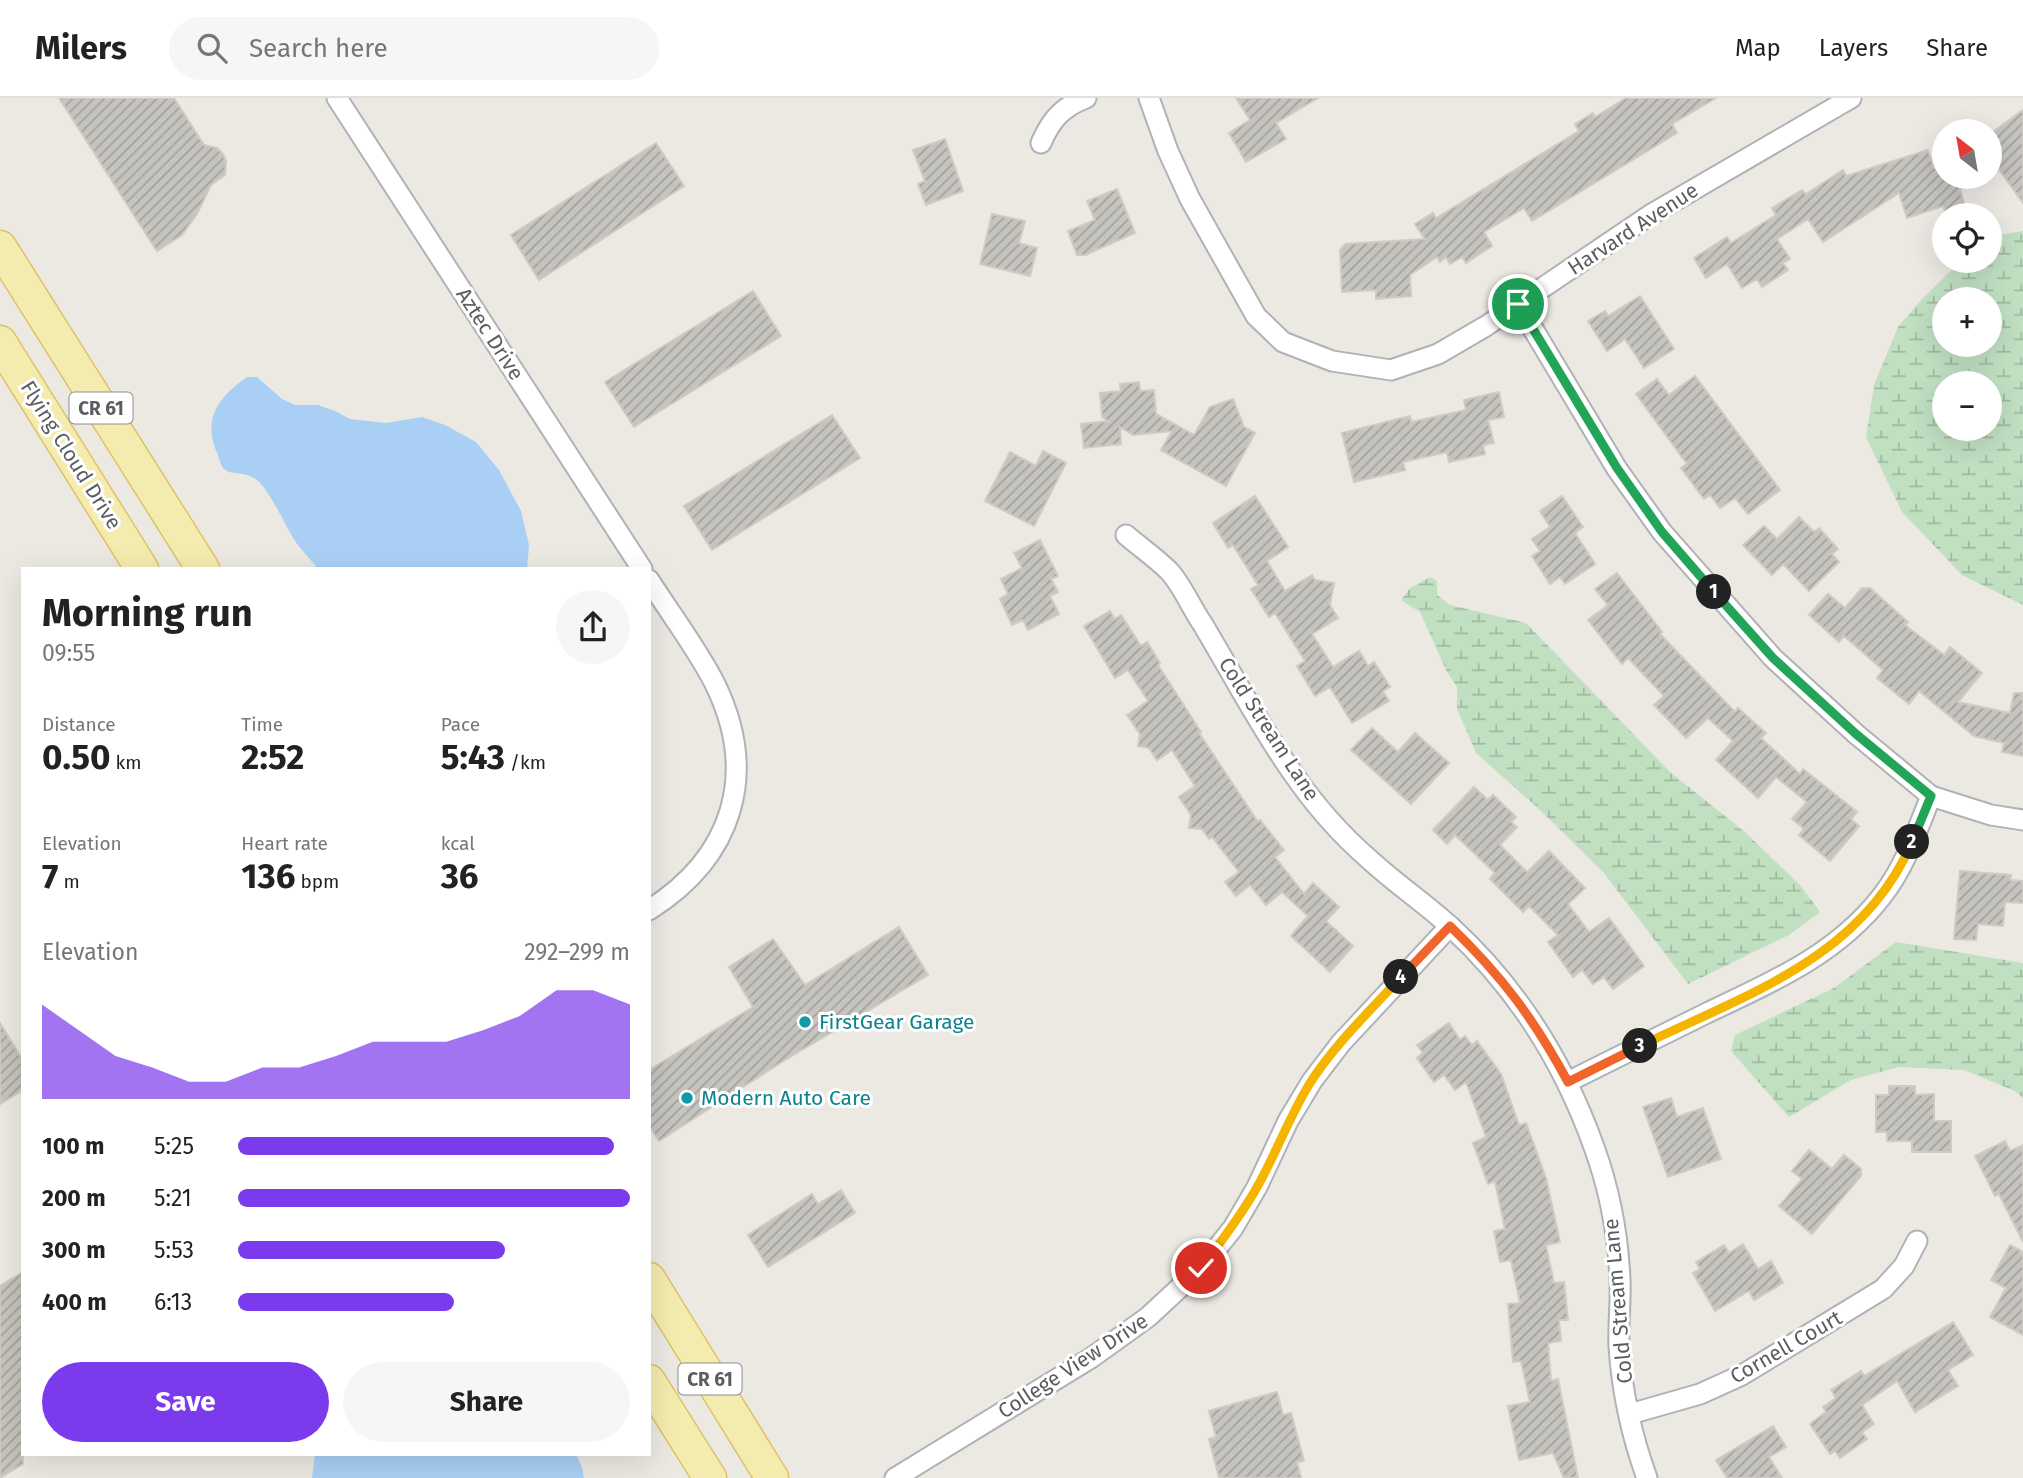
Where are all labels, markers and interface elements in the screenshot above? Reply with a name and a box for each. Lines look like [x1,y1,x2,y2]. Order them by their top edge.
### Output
search box [169,17,659,80]
text: Milers [35,28,127,68]
icon: search [193,29,231,67]
text: Search here [249,33,388,64]
text: Map [1735,34,1781,62]
text: Layers [1819,34,1888,62]
text: Share [1926,34,1988,62]
north arrow [1932,119,2002,189]
map controls [1932,119,2002,441]
street label: Harvard Avenue [1563,177,1703,281]
button: locate [1932,203,2002,273]
pin [1488,274,1548,334]
street label: Aztec Drive [451,283,529,385]
icon: arrive [1499,285,1537,323]
button: + [1932,287,2002,357]
button: − [1932,371,2002,441]
street label: Flying Cloud Drive [15,376,127,534]
road number: CR 61 [70,392,132,424]
pin: 1 [1696,574,1732,610]
text: 1 [1709,580,1718,603]
text: Morning run [42,590,253,636]
button: share [556,590,630,664]
text: 09:55 [42,639,95,667]
street label: Cold Stream Lane [1213,652,1325,806]
text: Distance [42,713,116,736]
text: Time [241,713,283,736]
text: Pace [441,713,480,736]
text: 0.50 [42,736,110,778]
text: 2:52 [241,736,304,778]
text: 5:43 [441,736,505,778]
text: km [110,751,142,774]
text: /km [505,751,546,774]
pin: 2 [1895,824,1930,860]
text: 2 [1907,830,1916,853]
text: Elevation [42,832,122,855]
text: Heart rate [241,832,328,855]
text: kcal [441,832,475,855]
text: 7 [42,855,58,897]
text: 136 [241,855,296,897]
text: 36 [441,855,479,897]
text: m [58,870,80,893]
text: bpm [296,870,339,893]
text: Elevation [42,938,138,966]
text: 292–299 m [524,938,630,966]
pin: 4 [1384,960,1418,994]
text: 4 [1395,965,1406,988]
place label: FirstGear Garage [819,1009,975,1035]
marker: FirstGear Garage [797,1014,813,1030]
pin: 3 [1622,1028,1658,1063]
text: 3 [1635,1034,1644,1057]
place label: Modern Auto Care [701,1085,871,1111]
marker: Modern Auto Care [679,1090,695,1106]
text: 100 m [42,1132,104,1160]
text: 5:25 [154,1132,194,1160]
text: 200 m [42,1184,106,1212]
text: 5:21 [154,1184,192,1212]
street label: Cold Stream Lane [1598,1217,1638,1385]
text: 300 m [42,1236,106,1264]
text: 5:53 [154,1236,194,1264]
pin [1171,1238,1231,1298]
icon: check [1182,1249,1220,1287]
text: 400 m [42,1288,107,1316]
text: 6:13 [154,1288,192,1316]
street label: Cornell Court [1725,1304,1847,1389]
street label: College View Drive [993,1308,1153,1424]
button: Save [42,1362,329,1442]
button: Share [343,1362,630,1442]
road number: CR 61 [678,1364,742,1394]

